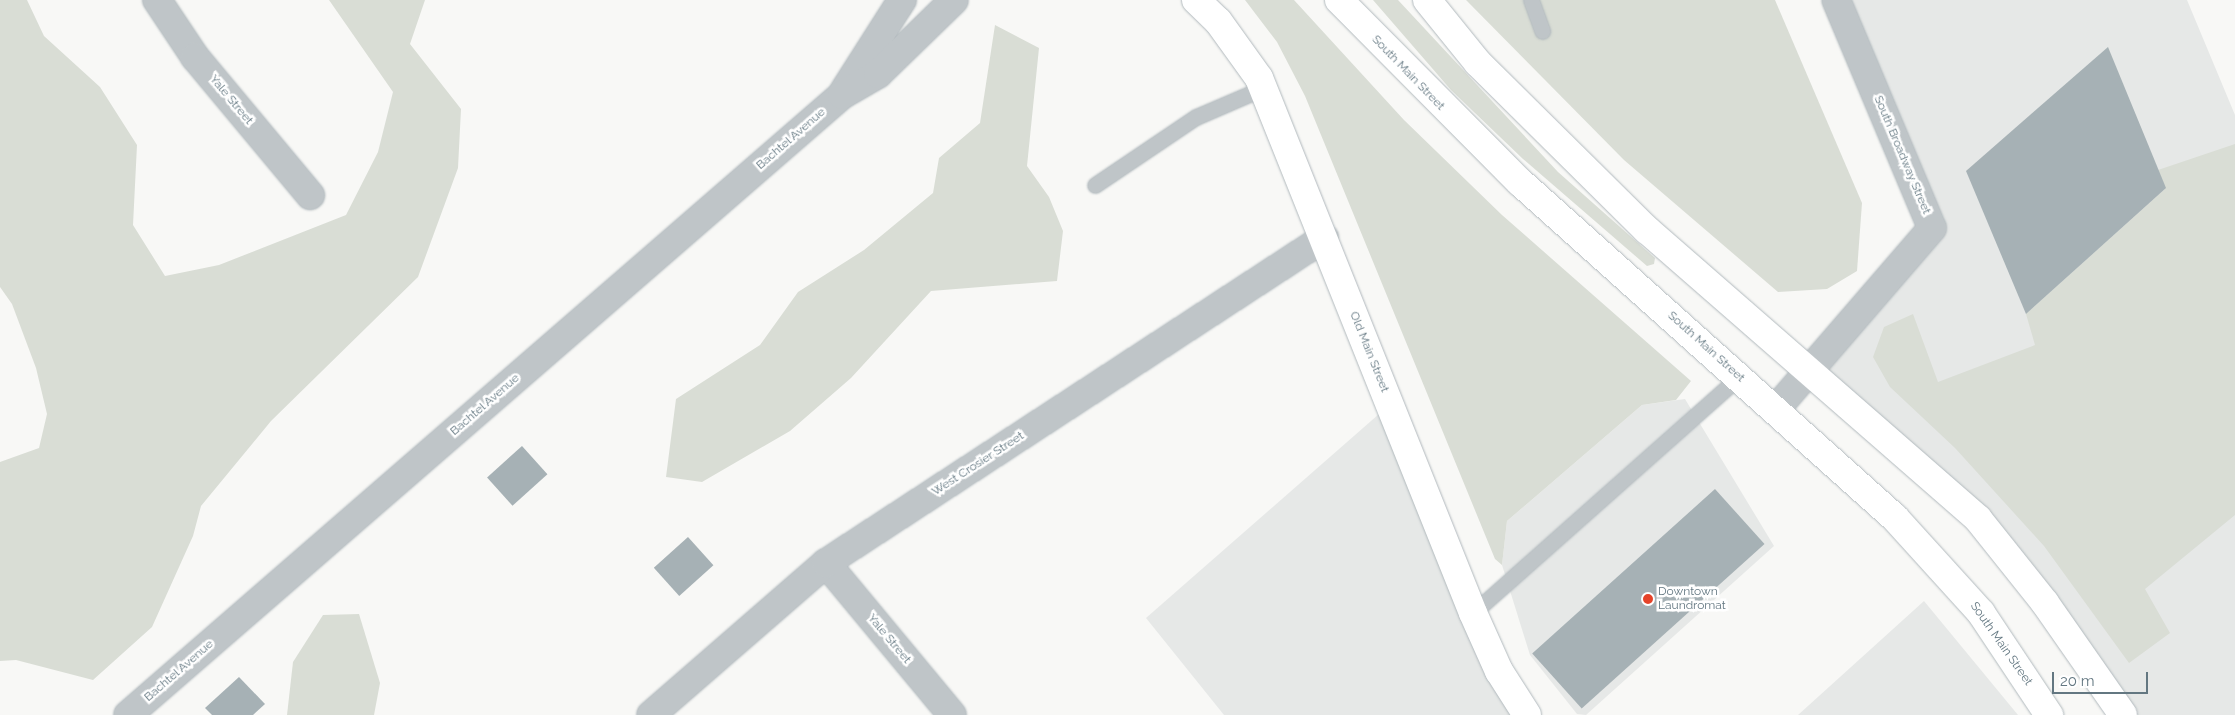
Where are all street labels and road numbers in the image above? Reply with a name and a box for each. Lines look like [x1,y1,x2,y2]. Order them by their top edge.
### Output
street label: South Main Street [1369,33,1447,113]
street label: Yale Street [206,72,256,128]
street label: South Broadway Street [1870,93,1934,217]
street label: Bachtel Avenue [753,105,829,173]
street label: South Main Street [1665,309,1747,385]
street label: Old Main Street [1346,310,1392,394]
street label: Bachtel Avenue [447,371,523,439]
street label: West Crosier Street [929,429,1027,499]
street label: South Main Street [1967,599,2035,689]
street label: Yale Street [864,611,914,667]
street label: Bachtel Avenue [141,637,217,705]

